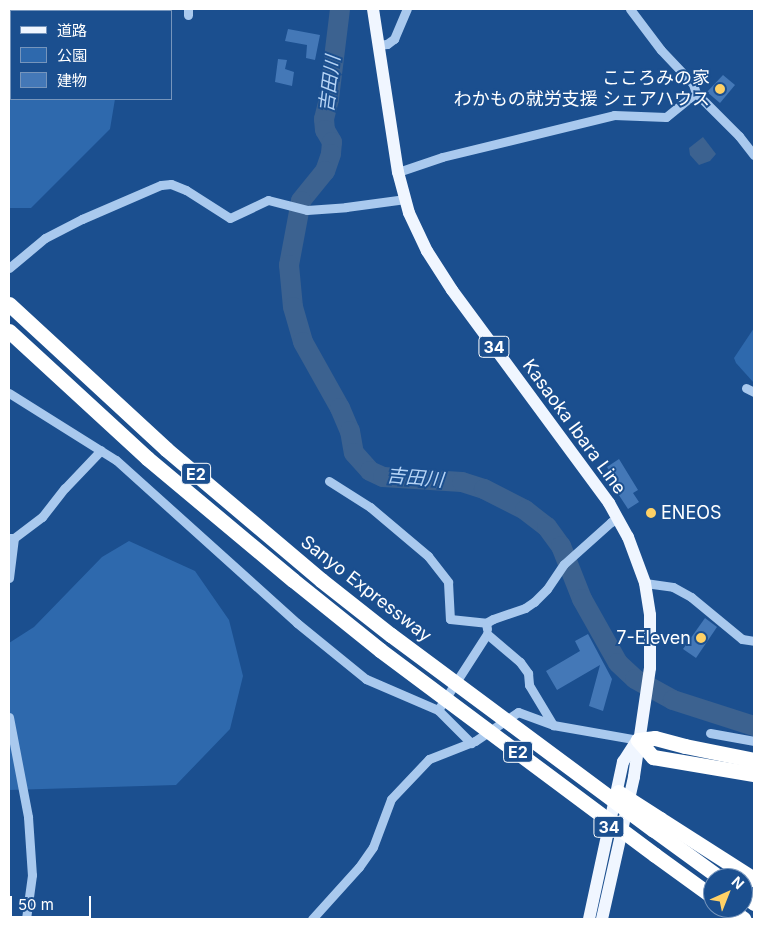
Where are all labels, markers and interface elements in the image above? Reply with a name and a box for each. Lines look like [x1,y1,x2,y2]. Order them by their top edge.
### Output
legend [10,10,172,100]
text: 道路 [57,21,87,40]
text: 公園 [57,46,87,65]
water label: 吉田川 [315,54,345,114]
place label: こころみの家 わかもの就労支援 シェアハウス [453,68,710,110]
text: 建物 [57,71,87,90]
marker: こころみの家 わかもの就労支援 シェアハウス [714,83,726,95]
road number: 34 [478,334,510,361]
street label: Kasaoka Ibara Line [518,355,630,499]
road number: E2 [181,460,211,488]
water label: 吉田川 [386,464,444,492]
place label: ENEOS [661,502,722,524]
marker: ENEOS [645,507,657,519]
street label: Sanyo Expressway [296,531,436,647]
place label: 7-Eleven [616,627,691,649]
marker: 7-Eleven [695,632,707,644]
road number: E2 [503,739,533,766]
road number: 34 [593,814,625,840]
north arrow [703,868,753,918]
text: N [728,873,748,892]
scale bar [12,886,94,918]
text: 50 m [18,895,54,914]

